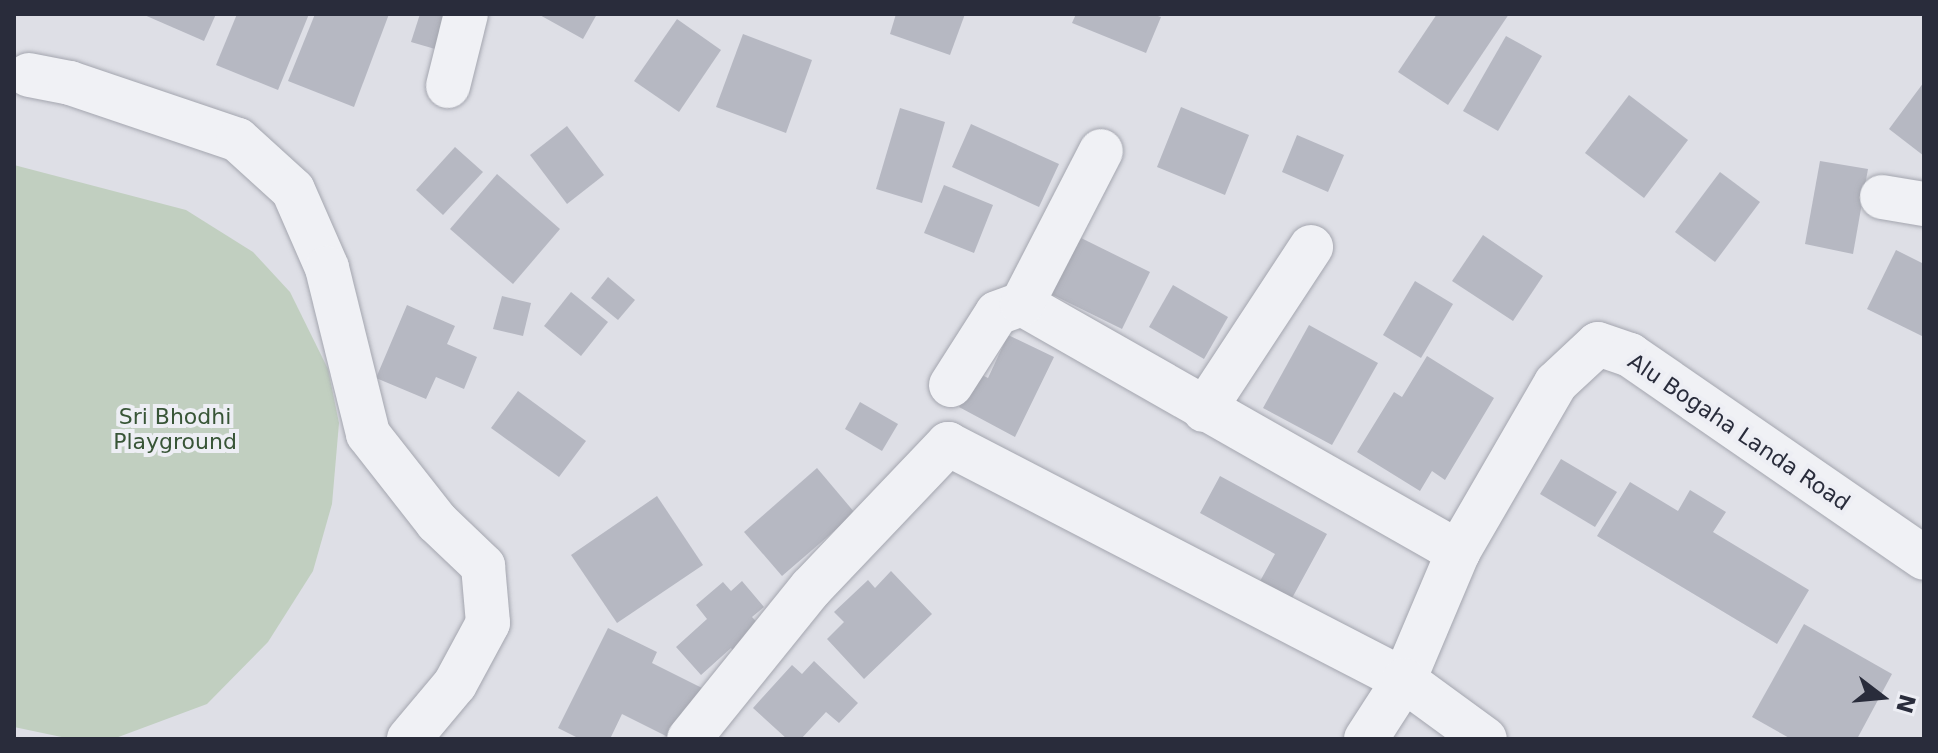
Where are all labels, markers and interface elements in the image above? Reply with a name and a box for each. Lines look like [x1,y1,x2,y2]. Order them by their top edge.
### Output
street label: Alu Bogaha Landa Road [1623,348,1855,516]
park label: Sri Bhodhi Playground [113,403,237,454]
north arrow [1842,657,1922,737]
text: N [1891,691,1920,716]

